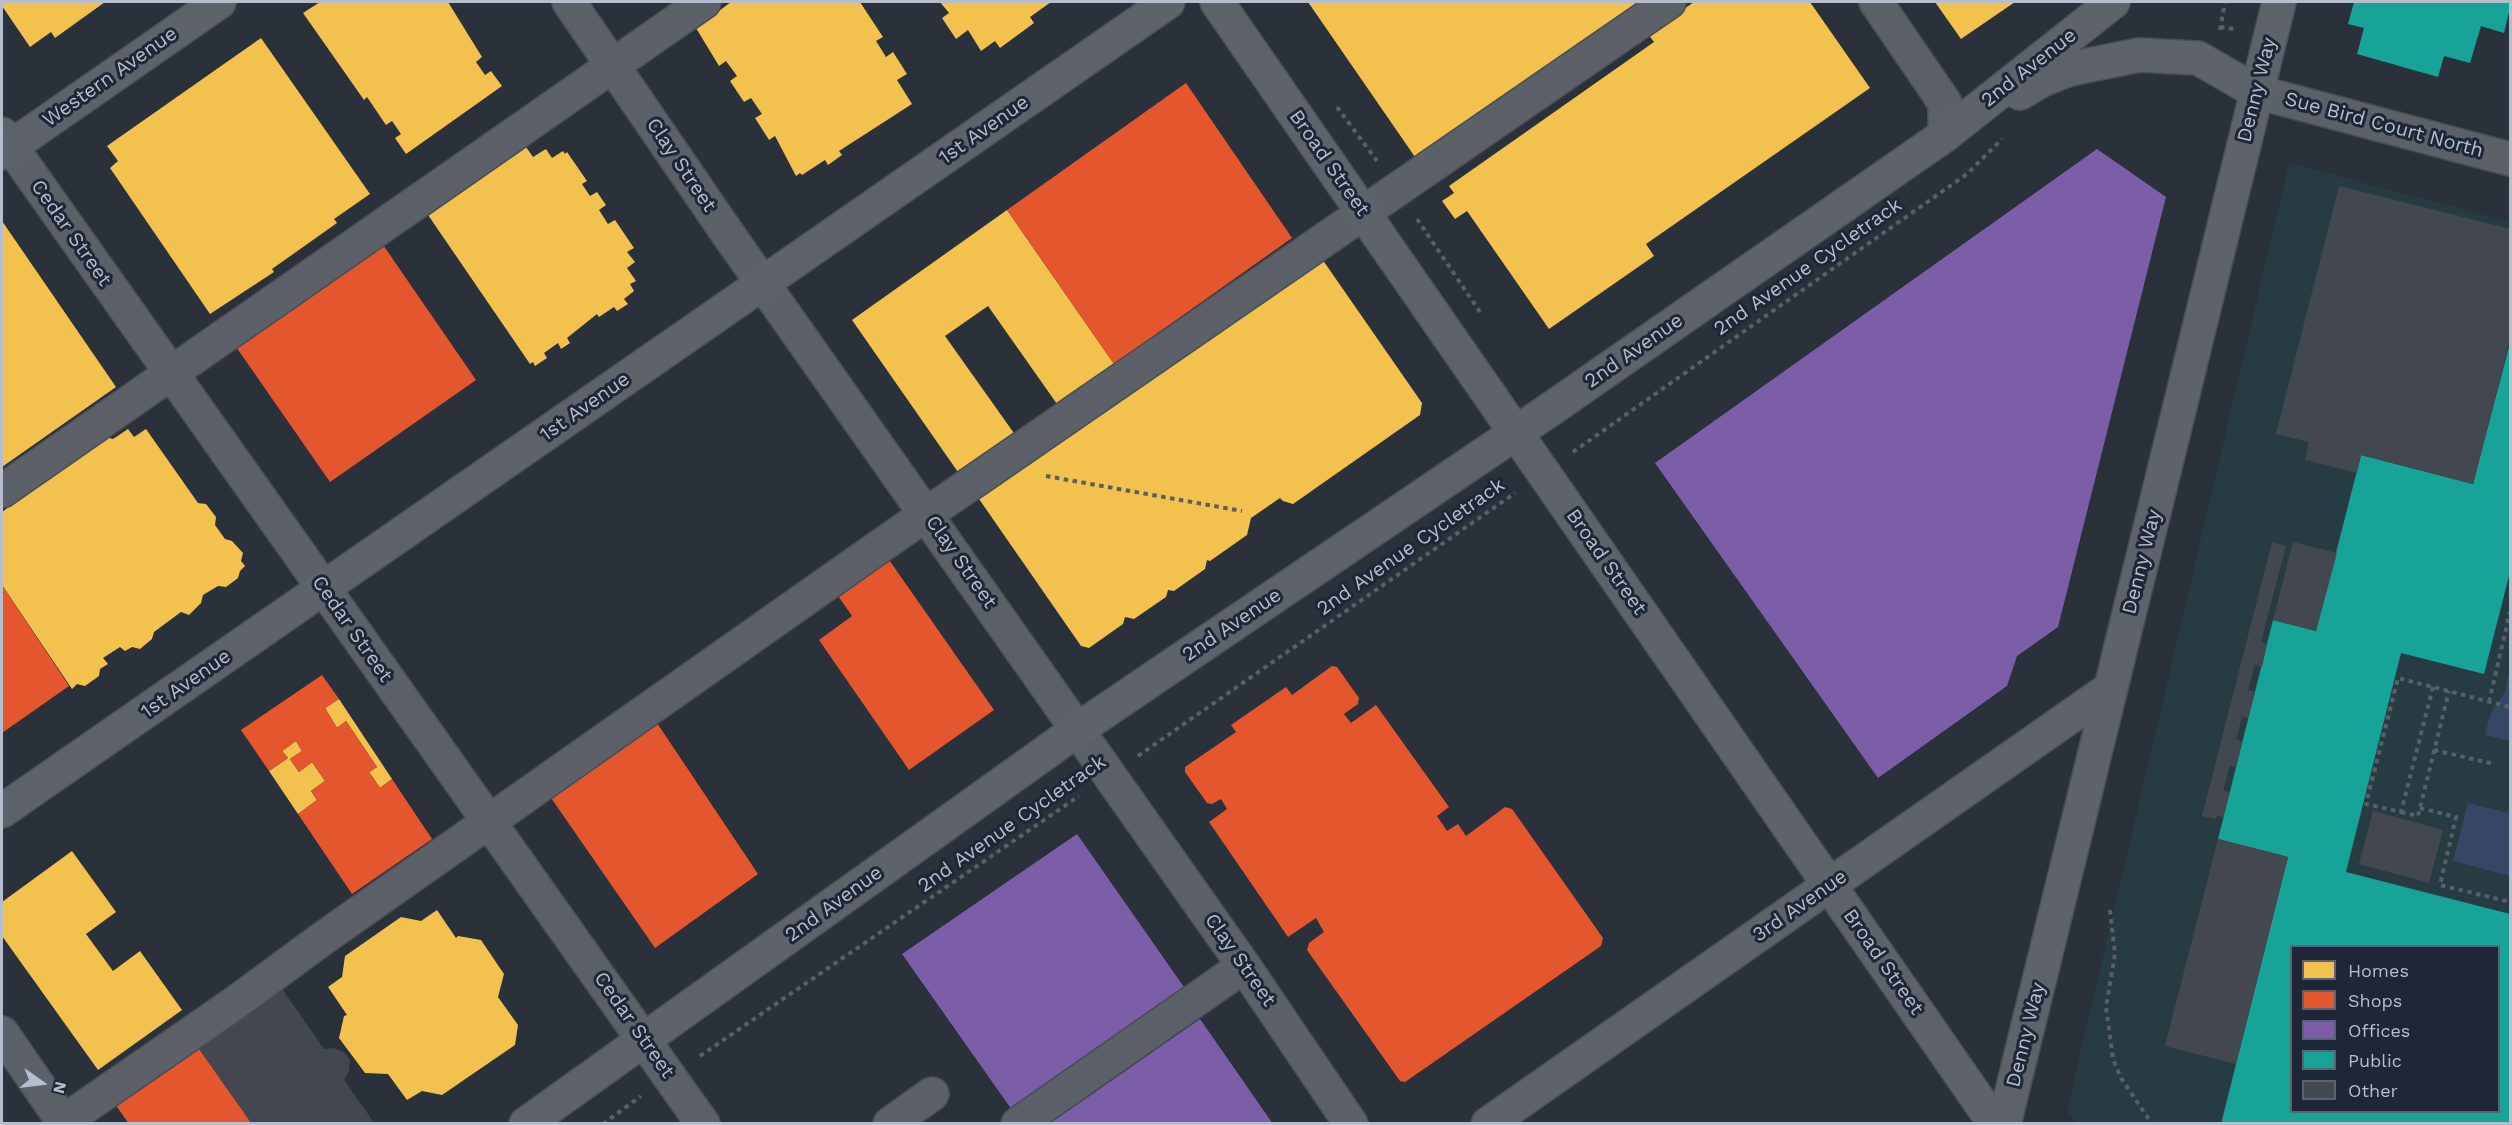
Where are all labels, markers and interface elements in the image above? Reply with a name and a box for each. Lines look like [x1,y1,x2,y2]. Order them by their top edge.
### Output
street label: Western Avenue [38,22,182,132]
street label: 2nd Avenue [1977,23,2081,113]
street label: Denny Way [2232,35,2282,145]
street label: Sue Bird Court North [2282,87,2486,163]
street label: 1st Avenue [934,90,1034,170]
street label: Broad Street [1284,105,1374,221]
street label: Clay Street [641,114,721,216]
street label: Cedar Street [26,175,116,291]
street label: 2nd Avenue Cycletrack [1710,193,1906,341]
street label: 2nd Avenue [1580,308,1688,394]
street label: 1st Avenue [535,367,635,447]
street label: 2nd Avenue Cycletrack [1313,473,1509,621]
street label: Broad Street [1561,504,1651,620]
street label: Denny Way [2117,507,2167,617]
street label: Clay Street [920,511,1002,613]
street label: Cedar Street [307,571,397,687]
street label: 2nd Avenue [1178,583,1286,667]
street label: 1st Avenue [136,644,236,724]
street label: 2nd Avenue Cycletrack [914,750,1110,898]
street label: 2nd Avenue [781,861,887,947]
street label: 3rd Avenue [1748,865,1852,947]
street label: Broad Street [1838,904,1928,1020]
street label: Clay Street [1199,909,1281,1011]
legend [2290,945,2500,1113]
text: Homes [2348,960,2409,981]
street label: Cedar Street [589,967,679,1083]
street label: Denny Way [2001,980,2051,1090]
text: Shops [2348,990,2402,1011]
text: Offices [2348,1020,2410,1041]
text: Public [2348,1050,2402,1071]
north arrow [12,1053,72,1113]
text: N [49,1079,71,1096]
text: Other [2348,1080,2398,1101]

